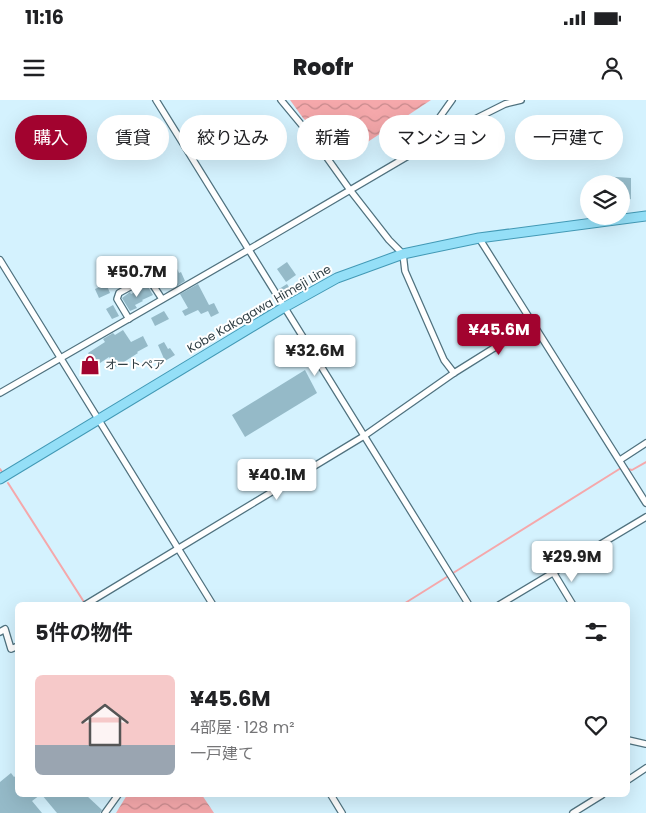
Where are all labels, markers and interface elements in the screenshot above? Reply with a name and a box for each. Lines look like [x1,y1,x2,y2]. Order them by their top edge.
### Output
text: 11:16 [25,4,64,31]
text: Roofr [293,52,353,83]
icon: menu [20,54,48,82]
icon: person [598,54,626,82]
chip: 購入 [15,115,87,160]
chip: 賃貸 [97,115,169,160]
chip: 絞り込み [179,115,287,160]
chip: 新着 [297,115,369,160]
chip: マンション [379,115,505,160]
chip: 一戸建て [515,115,623,160]
map controls [580,175,630,225]
button: layers [580,175,630,225]
pin: ¥50.7M [96,256,178,298]
text: ¥50.7M [107,260,167,283]
street label: Kobe Kakogawa Himeji Line [184,260,334,357]
pin: ¥45.6M [458,314,540,356]
text: ¥45.6M [468,318,530,341]
pin: ¥32.6M [274,334,356,377]
text: ¥32.6M [286,339,344,362]
shop icon: オートペア [79,354,101,376]
place label: オートペア [105,356,165,373]
pin: ¥40.1M [236,458,318,501]
text: ¥40.1M [248,463,306,486]
pin: ¥29.9M [531,540,613,583]
text: ¥29.9M [543,545,601,568]
text: 5件の物件 [35,618,133,647]
icon: filters [582,618,610,646]
text: ¥45.6M [190,684,271,713]
icon: home [75,695,135,755]
icon: heart [582,711,610,739]
text: 4部屋 · 128 m² [190,716,294,739]
text: 一戸建て [190,742,254,765]

